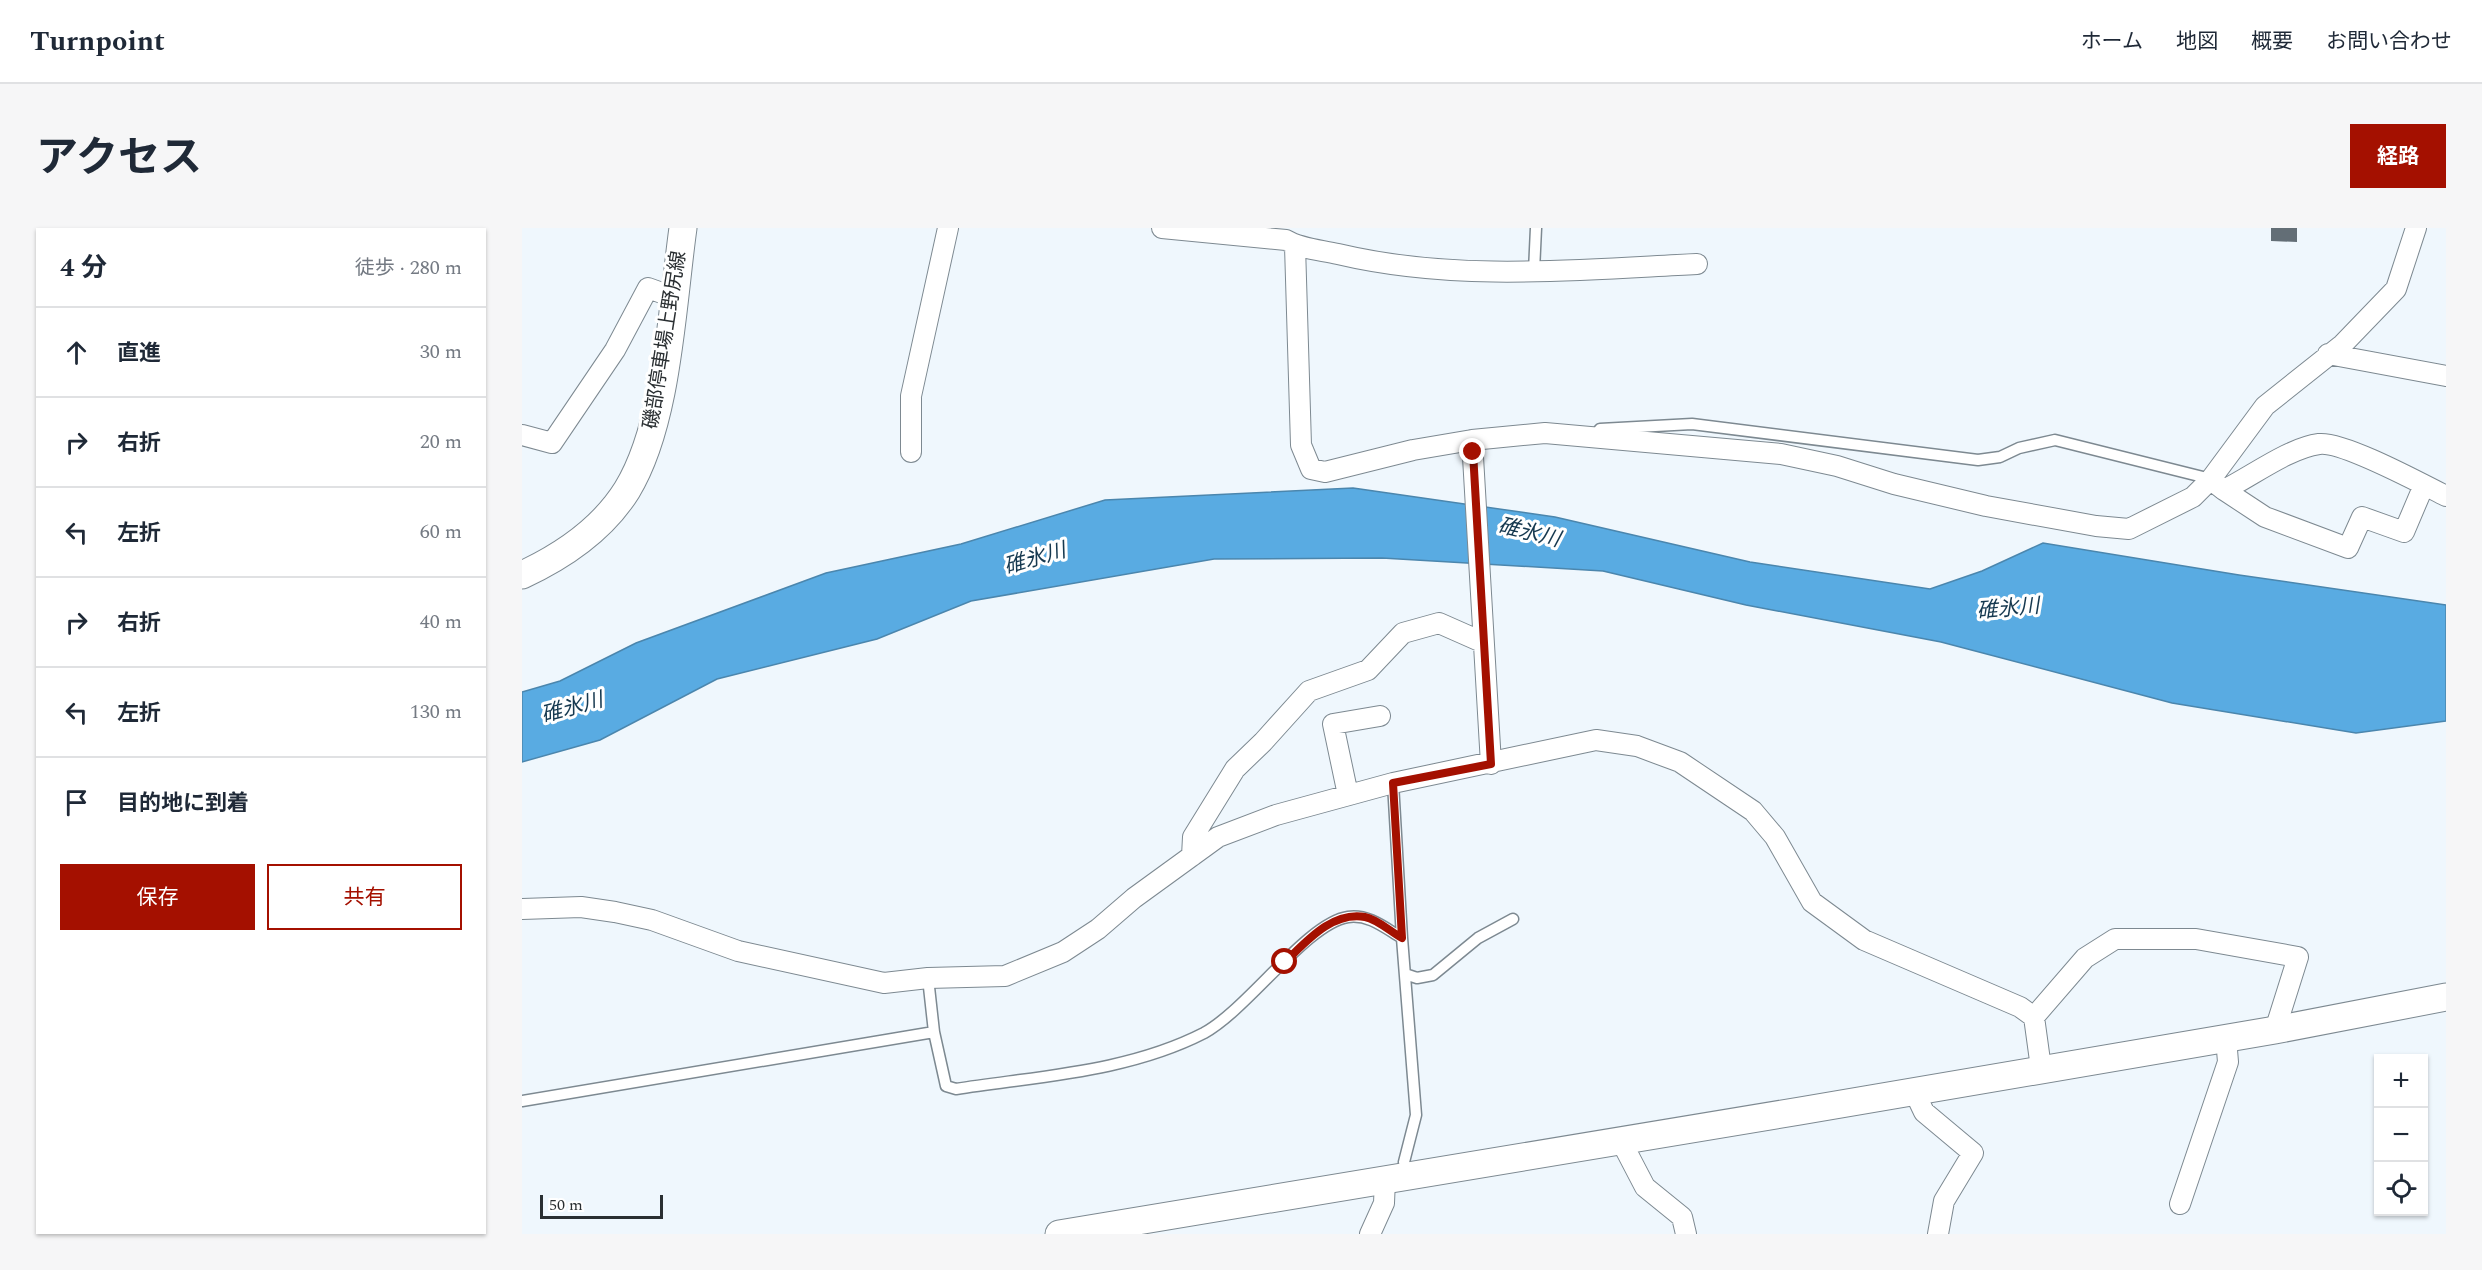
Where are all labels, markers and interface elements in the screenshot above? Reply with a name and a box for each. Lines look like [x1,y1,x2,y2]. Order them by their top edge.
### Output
text: Turnpoint [30,20,165,63]
text: ホーム [2081,26,2143,58]
text: 地図 [2176,26,2218,58]
text: 概要 [2251,26,2293,58]
text: お問い合わせ [2326,26,2452,58]
button: 経路 [2350,124,2446,188]
text: アクセス [36,127,202,190]
text: 4 分 [60,248,107,288]
street label: 磯部停車場上野尻線 [636,249,694,431]
text: 徒歩 · 280 m [355,253,462,283]
icon: ahead [60,336,93,369]
text: 直進 [117,337,161,370]
text: 30 m [420,337,462,367]
icon: right [60,426,93,459]
text: 右折 [117,427,161,460]
text: 20 m [420,427,462,457]
route end [1459,438,1485,464]
water label: 碓氷川 [1495,510,1565,557]
icon: left [60,516,93,549]
text: 左折 [117,517,161,550]
text: 60 m [420,517,462,547]
water label: 碓氷川 [1000,534,1072,583]
water label: 碓氷川 [1975,590,2043,628]
icon: right [60,606,93,639]
text: 右折 [117,607,161,640]
text: 40 m [420,607,462,637]
water label: 碓氷川 [537,684,608,732]
icon: left [60,696,93,729]
text: 左折 [117,697,161,730]
text: 130 m [410,697,462,727]
icon: arrive [60,786,93,819]
text: 目的地に到着 [117,787,249,820]
button: 保存 [60,864,255,930]
button: 共有 [267,864,462,930]
route start [1271,948,1297,974]
map controls [2374,1054,2428,1216]
button: + [2374,1054,2428,1108]
button: − [2374,1108,2428,1162]
button: locate [2374,1162,2428,1216]
scale bar [540,1192,663,1220]
text: 50 m [549,1193,583,1217]

